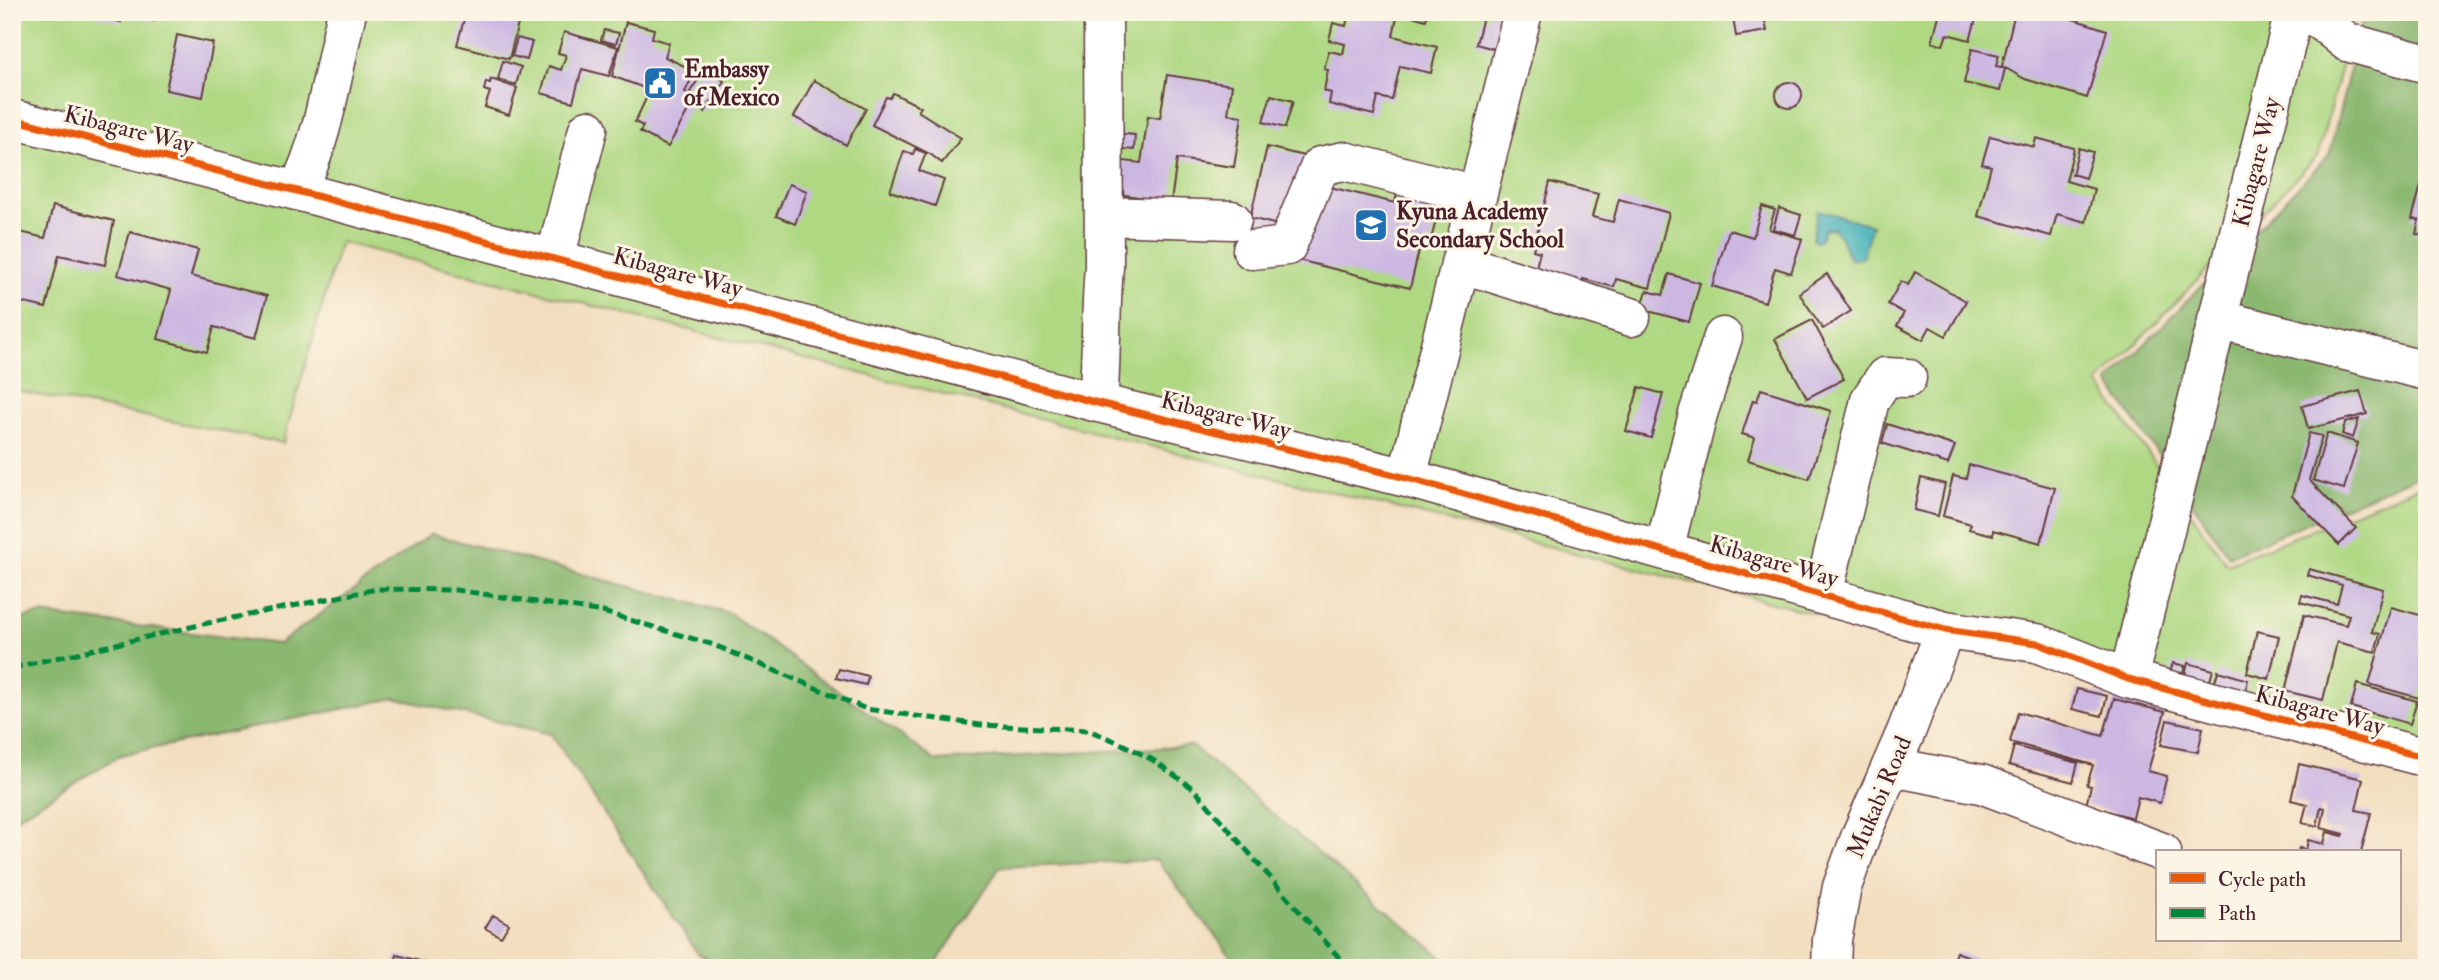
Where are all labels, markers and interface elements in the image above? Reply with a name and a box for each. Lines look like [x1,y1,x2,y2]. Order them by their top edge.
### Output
place label: Embassy of Mexico [684,54,780,113]
public building icon: Embassy of Mexico [641,64,679,102]
street label: Kibagare Way [2225,94,2288,230]
street label: Kibagare Way [61,98,197,161]
place label: Kyuna Academy Secondary School [1396,196,1565,255]
school or university icon: Kyuna Academy Secondary School [1352,206,1390,244]
street label: Kibagare Way [610,240,746,305]
street label: Kibagare Way [1158,384,1294,447]
street label: Kibagare Way [1706,528,1842,595]
street label: Kibagare Way [2252,678,2388,743]
street label: Mukabi Road [1840,731,1919,863]
legend [2156,850,2400,942]
text: Cycle path [2218,866,2306,893]
text: Path [2218,900,2256,927]

